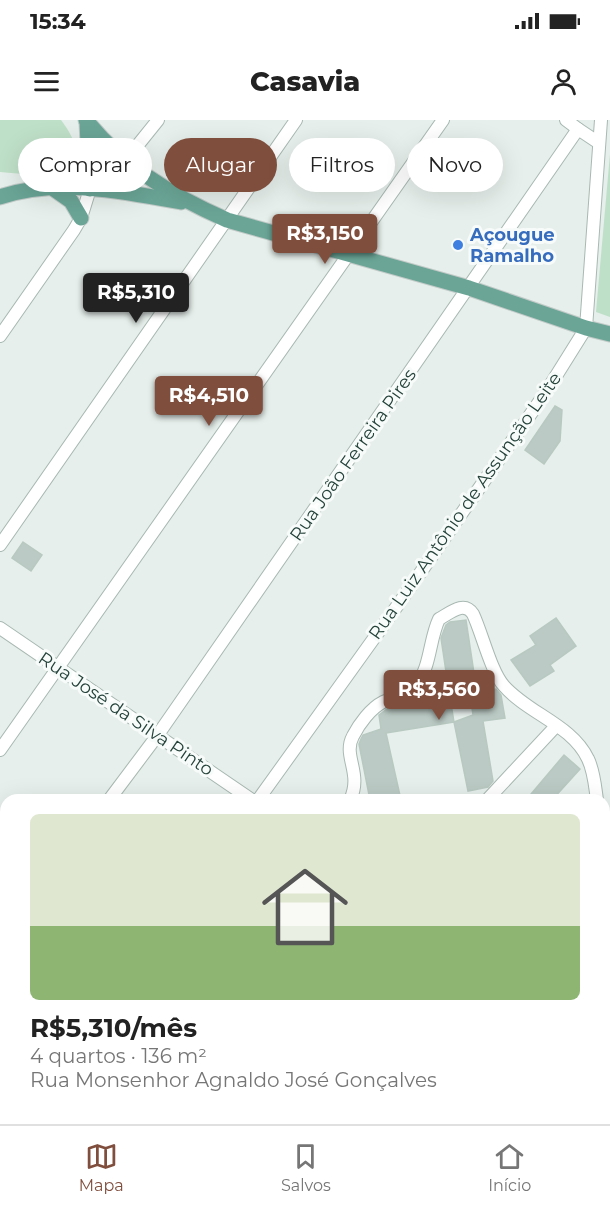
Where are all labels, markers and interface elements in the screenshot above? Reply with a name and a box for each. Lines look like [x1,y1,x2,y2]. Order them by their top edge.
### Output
text: 15:34 [30,8,86,35]
icon: menu [30,65,63,98]
text: Casavia [250,65,360,98]
icon: person [547,65,580,98]
chip: Comprar [18,138,152,192]
chip: Alugar [164,138,277,192]
chip: Filtros [289,138,395,192]
chip: Novo [407,138,503,192]
pin: R$3,150 [270,214,380,265]
text: R$3,150 [286,221,364,245]
place label: Açougue Ramalho [469,224,555,267]
marker: Açougue Ramalho [451,238,465,252]
pin: R$5,310 [81,273,191,324]
text: R$5,310 [97,280,175,304]
street label: Rua João Ferreira Pires [285,364,421,545]
street label: Rua Luiz Antônio de Assunção Leite [364,368,566,644]
pin: R$4,510 [154,376,264,427]
text: R$4,510 [169,383,249,407]
street label: Rua José da Silva Pinto [34,647,218,781]
pin: R$3,560 [384,670,494,721]
text: R$3,560 [398,677,480,701]
icon: home [251,853,359,961]
text: R$5,310/mês [30,1012,197,1044]
text: 4 quartos · 136 m² [30,1044,207,1068]
text: Rua Monsenhor Agnaldo José Gonçalves [30,1068,437,1092]
tab: Mapa [79,1140,124,1195]
tab: Salvos [281,1140,331,1195]
tab: Início [488,1140,531,1195]

